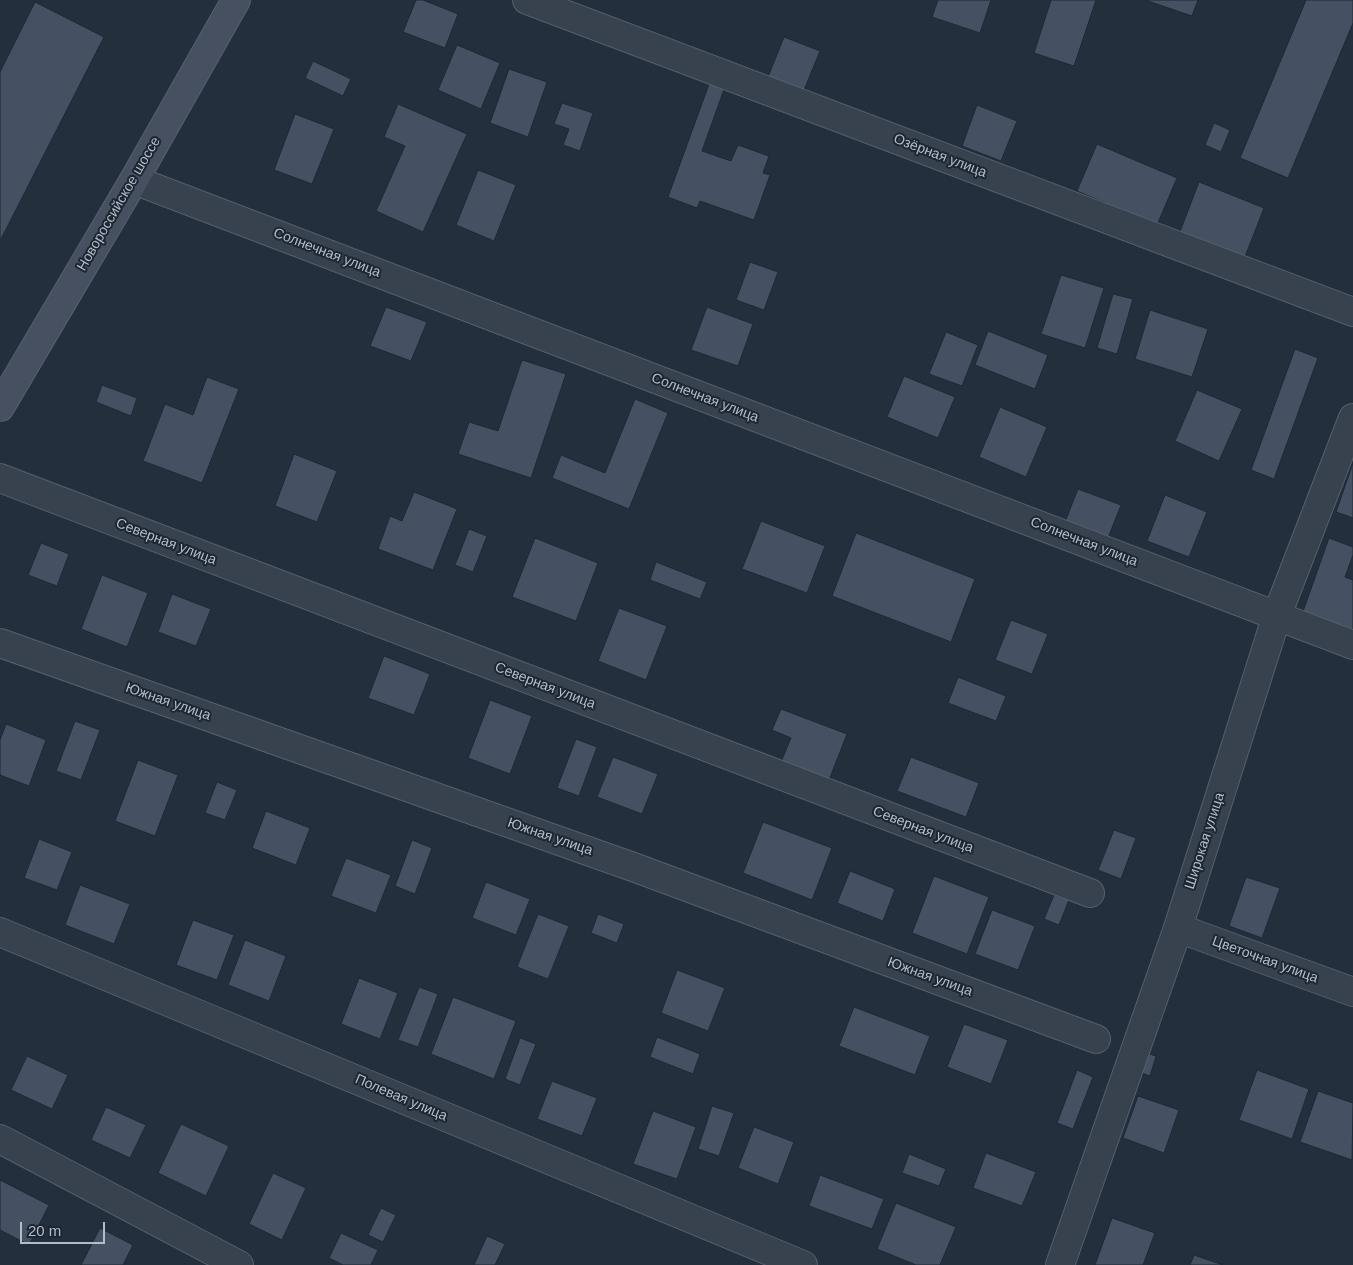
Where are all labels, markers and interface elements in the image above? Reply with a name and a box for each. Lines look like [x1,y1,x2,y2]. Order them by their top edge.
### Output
street label: Озёрная улица [891,131,989,181]
street label: Новороссийское шоссе [74,134,164,274]
street label: Солнечная улица [271,225,383,281]
street label: Солнечная улица [649,370,761,426]
street label: Солнечная улица [1028,514,1140,570]
street label: Северная улица [113,515,219,569]
street label: Северная улица [492,659,598,713]
street label: Южная улица [123,680,213,724]
street label: Широкая улица [1181,791,1229,891]
street label: Северная улица [870,803,976,857]
street label: Южная улица [505,815,595,859]
street label: Цветочная улица [1210,933,1320,987]
street label: Южная улица [885,954,975,1000]
street label: Полевая улица [352,1071,450,1125]
scale bar [22,1212,108,1244]
text: 20 m [28,1222,61,1239]

